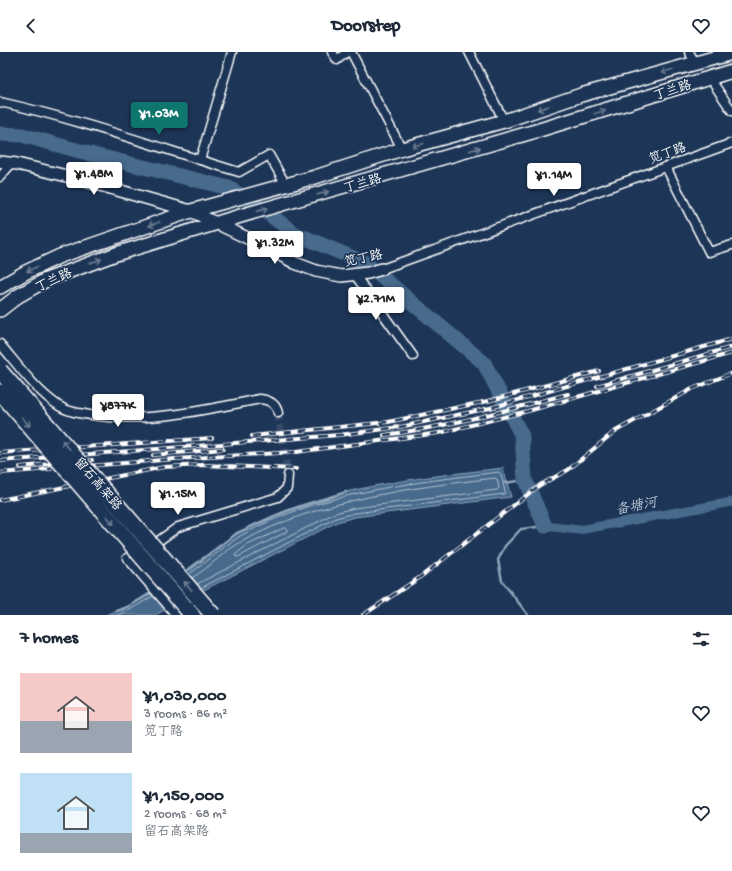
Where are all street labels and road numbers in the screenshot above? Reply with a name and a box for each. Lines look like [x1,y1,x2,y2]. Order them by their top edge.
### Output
street label: 丁兰路 [651,76,694,105]
street label: 笕丁路 [647,140,689,168]
street label: 丁兰路 [341,170,384,197]
street label: 笕丁路 [343,247,384,271]
street label: 丁兰路 [32,264,75,296]
street label: 留石高架路 [70,455,125,514]

